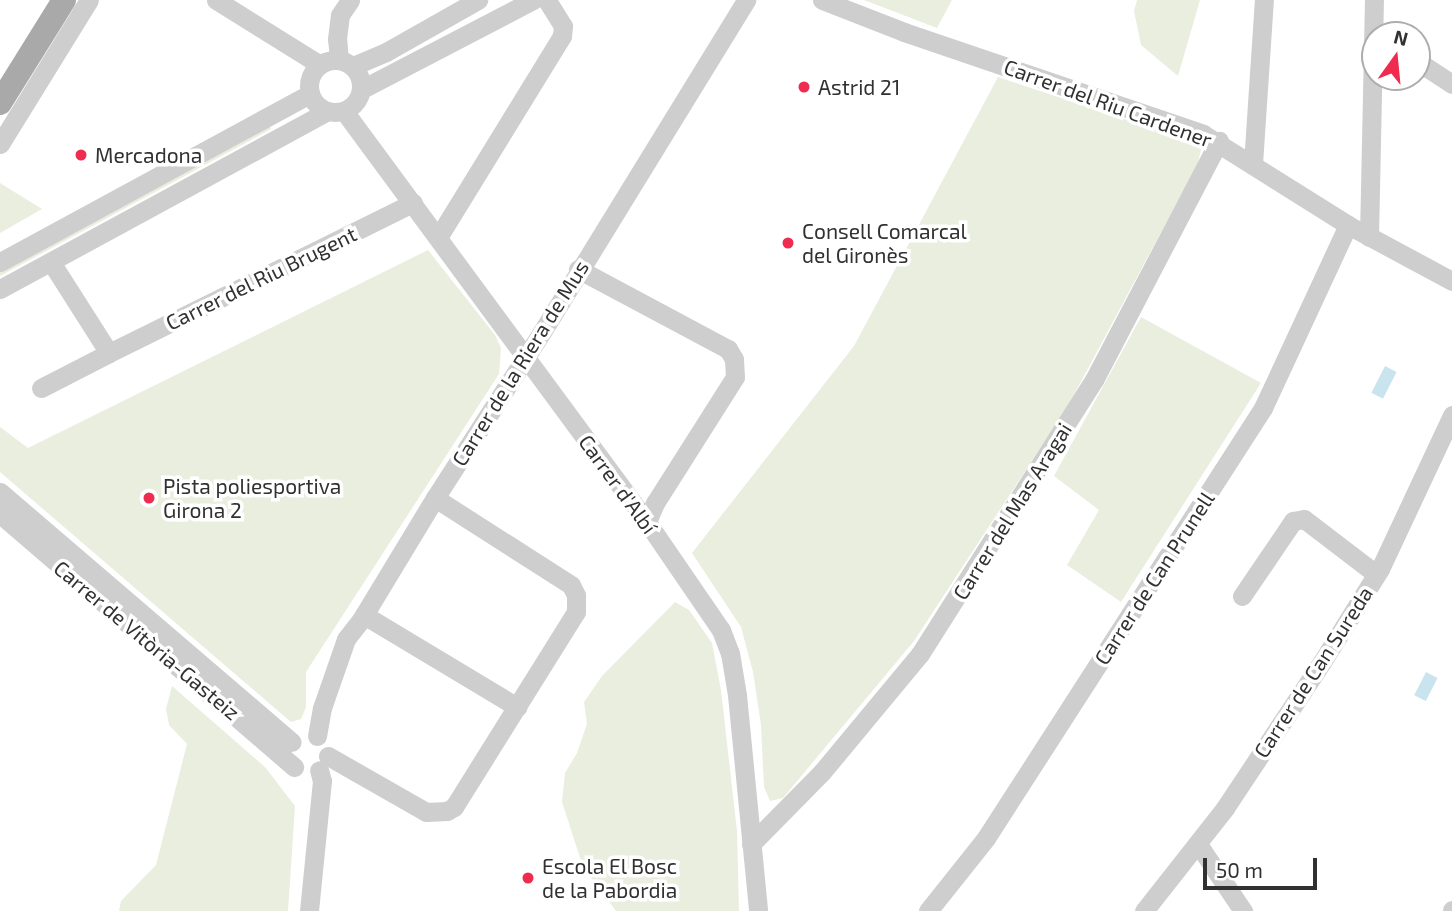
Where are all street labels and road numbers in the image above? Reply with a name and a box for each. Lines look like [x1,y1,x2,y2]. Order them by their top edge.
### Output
street label: Carrer del Riu Cardener [1000,53,1216,153]
street label: Carrer del Riu Brugent [161,221,361,335]
street label: Carrer de la Riera de Mus [446,255,594,471]
street label: Carrer del Mas Aragai [947,417,1077,605]
street label: Carrer d'Albí [574,429,662,539]
street label: Carrer de Can Prunell [1089,487,1219,669]
street label: Carrer de Vitòria-Gasteiz [49,555,245,725]
street label: Carrer de Can Sureda [1248,581,1378,763]

